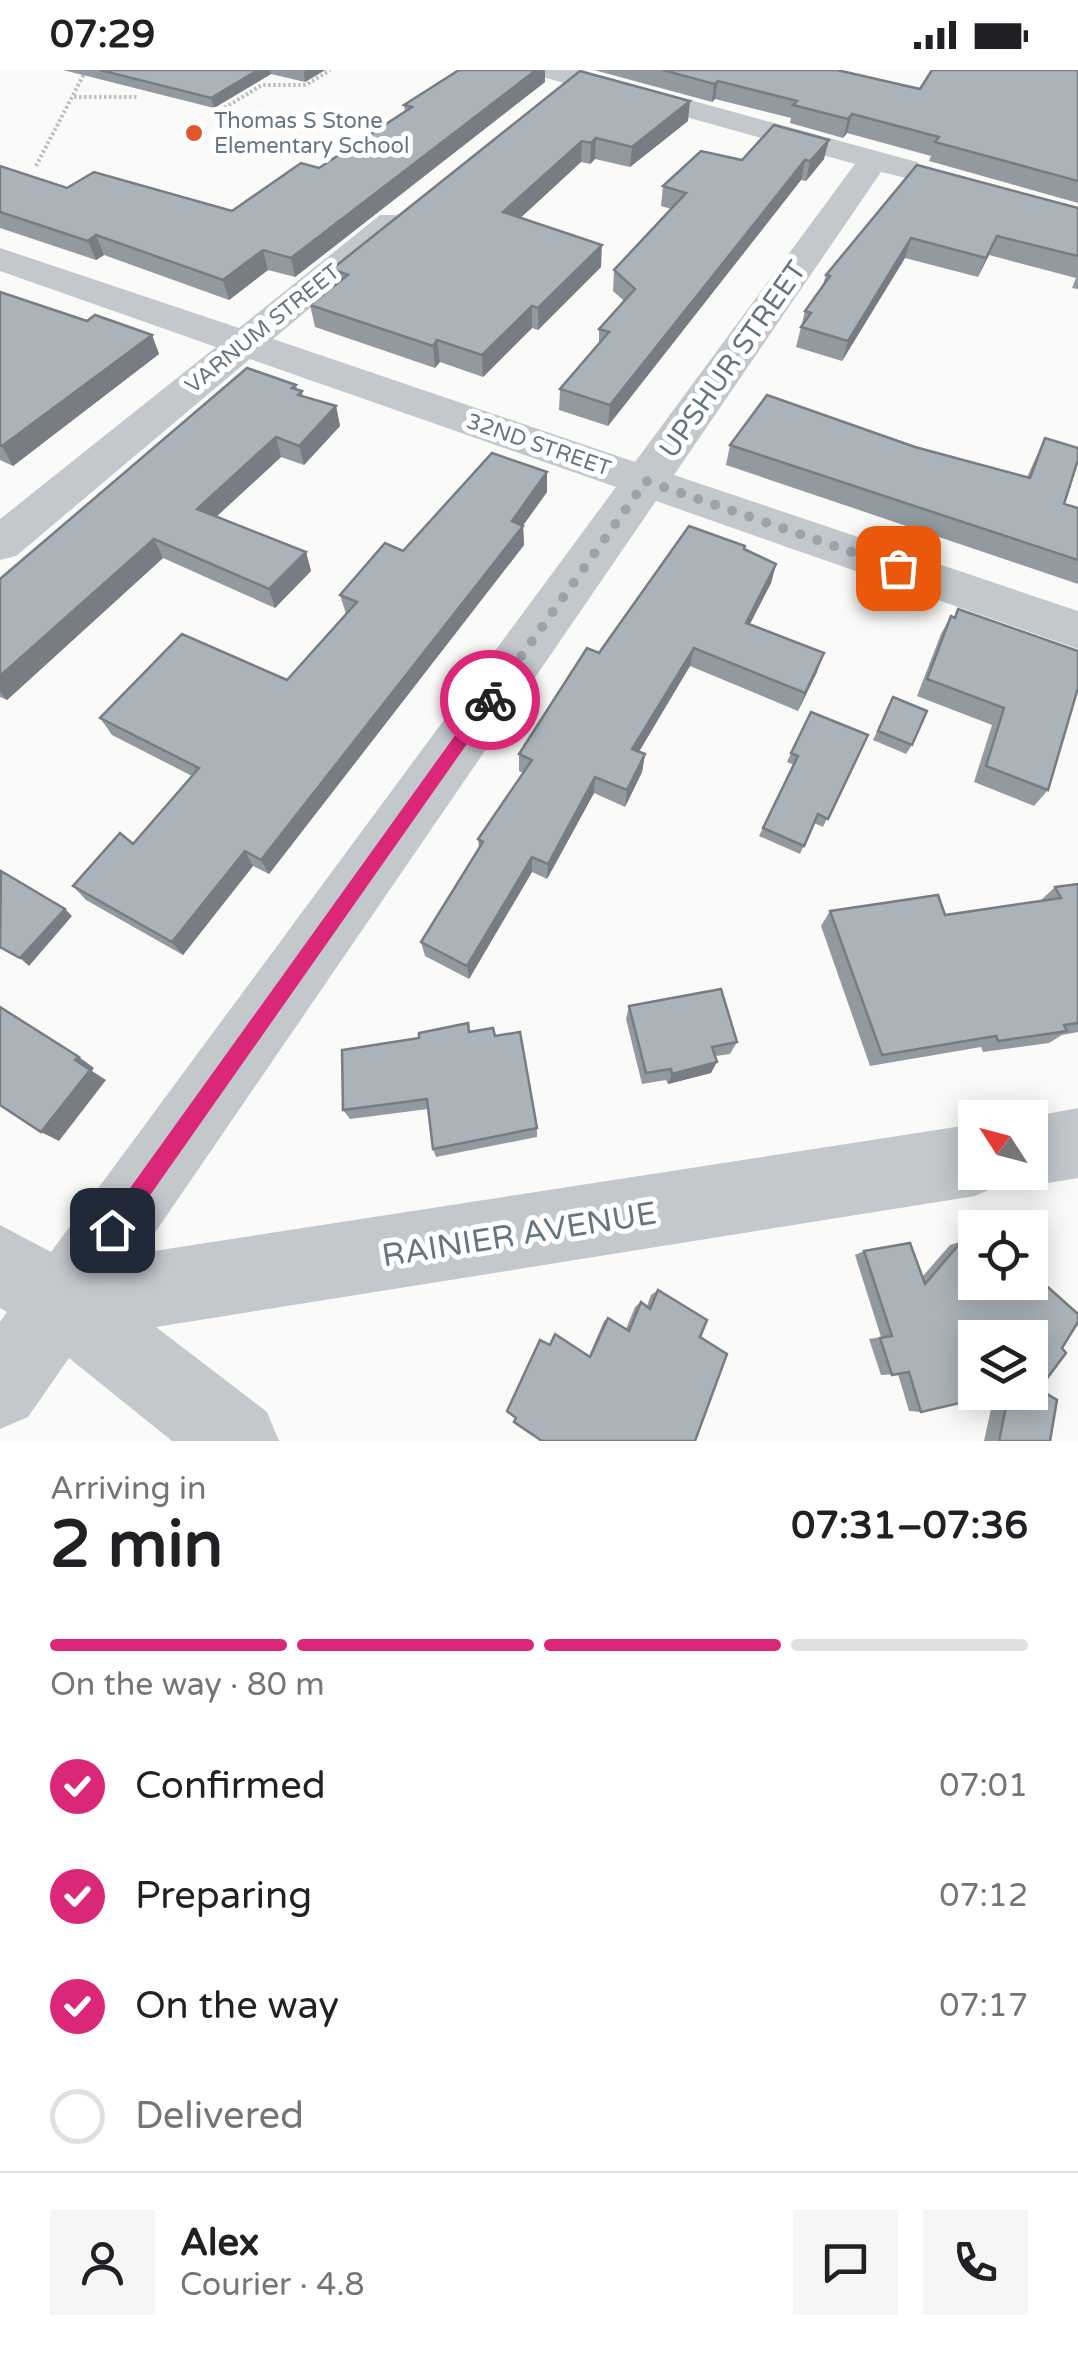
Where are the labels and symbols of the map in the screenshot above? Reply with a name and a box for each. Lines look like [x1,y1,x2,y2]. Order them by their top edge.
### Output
place label: Thomas S Stone Elementary School [214,108,409,159]
marker: Thomas S Stone Elementary School [183,122,205,144]
street label: UPSHUR STREET [652,254,814,465]
street label: VARNUM STREET [180,258,345,399]
street label: 32ND STREET [463,408,615,482]
pin [856,526,941,611]
courier [440,650,540,750]
north arrow [958,1100,1048,1190]
pin [70,1188,155,1273]
street label: RAINIER AVENUE [379,1195,659,1275]

